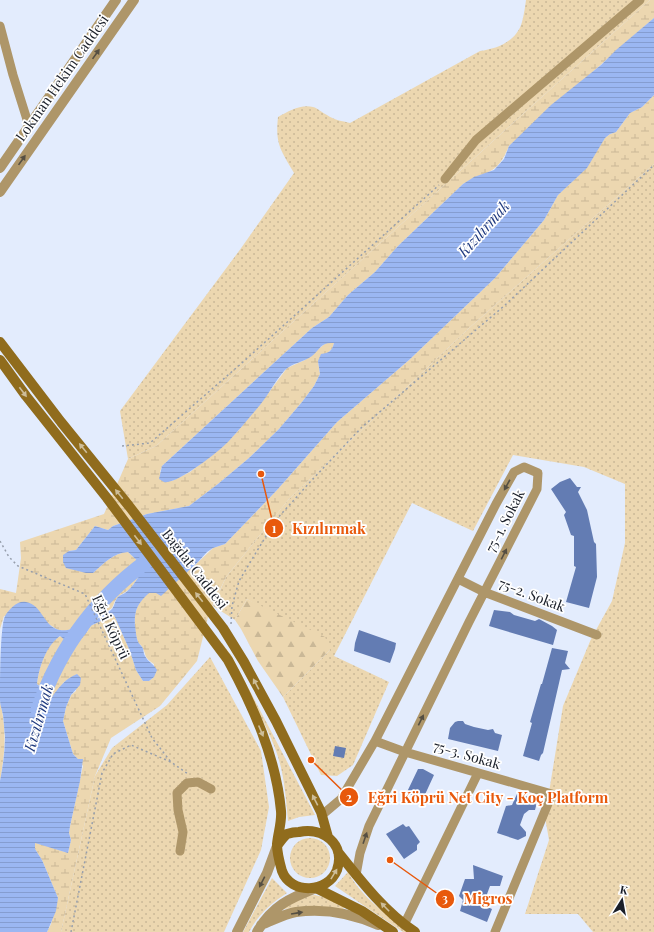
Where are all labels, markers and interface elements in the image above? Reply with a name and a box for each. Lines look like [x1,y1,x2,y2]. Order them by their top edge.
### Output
street label: Lokman Hekim Caddesi [11,11,112,145]
one-way arrow [92,48,100,59]
one-way arrow [18,155,26,166]
water label: Kızılırmak [452,196,514,261]
one-way arrow [19,386,27,397]
one-way arrow [78,443,87,454]
one-way arrow [503,479,510,491]
street label: 75-1. Sokak [481,486,529,555]
one-way arrow [115,489,124,500]
callout: Kızılırmak [264,515,373,542]
text: Kızılırmak [292,518,366,538]
text: 1 [272,520,277,536]
street label: Bağdat Caddesi [158,525,233,613]
one-way arrow [134,535,143,546]
one-way arrow [501,548,507,560]
street label: 75-2. Sokak [496,573,568,616]
street label: Eğri Köprü [88,591,135,662]
one-way arrow [194,592,203,603]
one-way arrow [253,678,259,690]
water label: Kızılırmak [19,682,57,755]
one-way arrow [418,714,424,726]
one-way arrow [258,725,264,736]
street label: 75-3. Sokak [431,736,503,773]
callout: Eğri Köprü Net City - Koç Platform [339,784,616,811]
text: Eğri Köprü Net City - Koç Platform [368,787,609,807]
text: 2 [346,789,352,805]
one-way arrow [312,794,319,806]
one-way arrow [362,831,368,843]
one-way arrow [330,868,337,880]
one-way arrow [259,876,266,888]
north arrow [602,880,642,920]
text: K [619,882,629,898]
callout: Migros [435,885,520,912]
text: Migros [463,888,513,908]
text: 3 [442,890,448,906]
one-way arrow [380,902,390,912]
one-way arrow [291,910,304,916]

